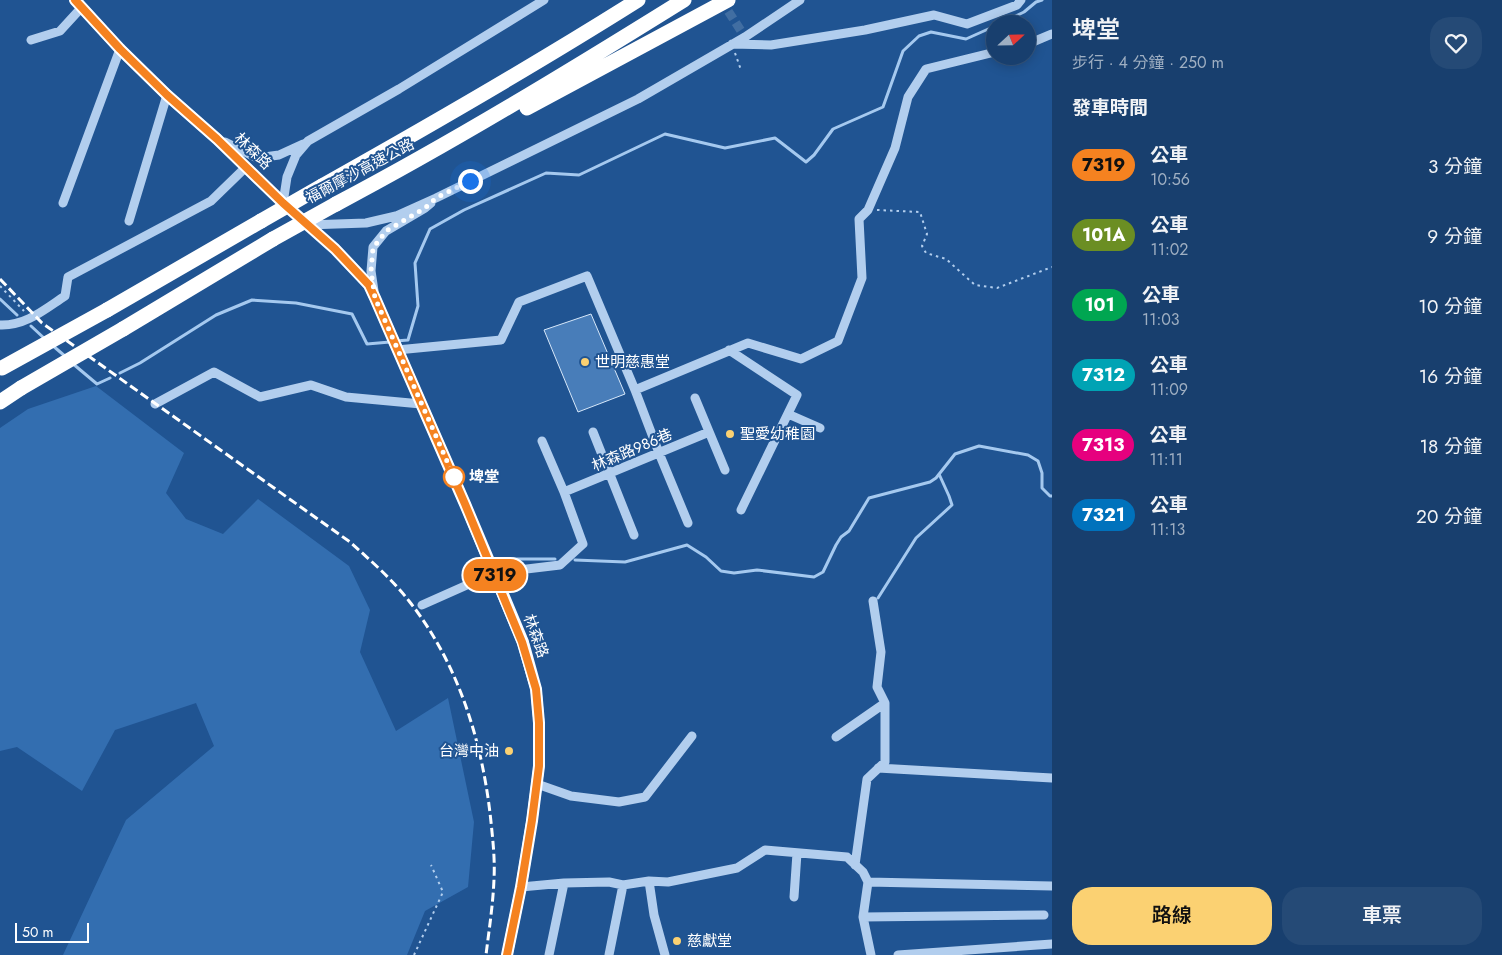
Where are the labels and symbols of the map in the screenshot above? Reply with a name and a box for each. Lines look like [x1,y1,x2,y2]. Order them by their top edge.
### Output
north arrow [986,15,1036,65]
street label: 林森路 [229,127,277,175]
street label: 福爾摩沙高速公路 [302,133,418,209]
your location [458,169,483,194]
place label: 世明慈惠堂 [595,351,670,373]
marker: 世明慈惠堂 [579,356,591,368]
street label: 林森路986巷 [588,423,676,477]
place label: 聖愛幼稚園 [740,423,815,445]
marker: 聖愛幼稚園 [724,428,736,440]
marker: 埤堂 [443,466,465,488]
place label: 埤堂 [469,466,499,488]
line badge: 7319 [460,559,530,591]
street label: 林森路 [518,611,554,661]
place label: 台灣中油 [439,740,499,762]
marker: 台灣中油 [503,745,515,757]
scale bar [15,920,89,943]
place label: 慈獻堂 [687,930,732,952]
marker: 慈獻堂 [671,935,683,947]

